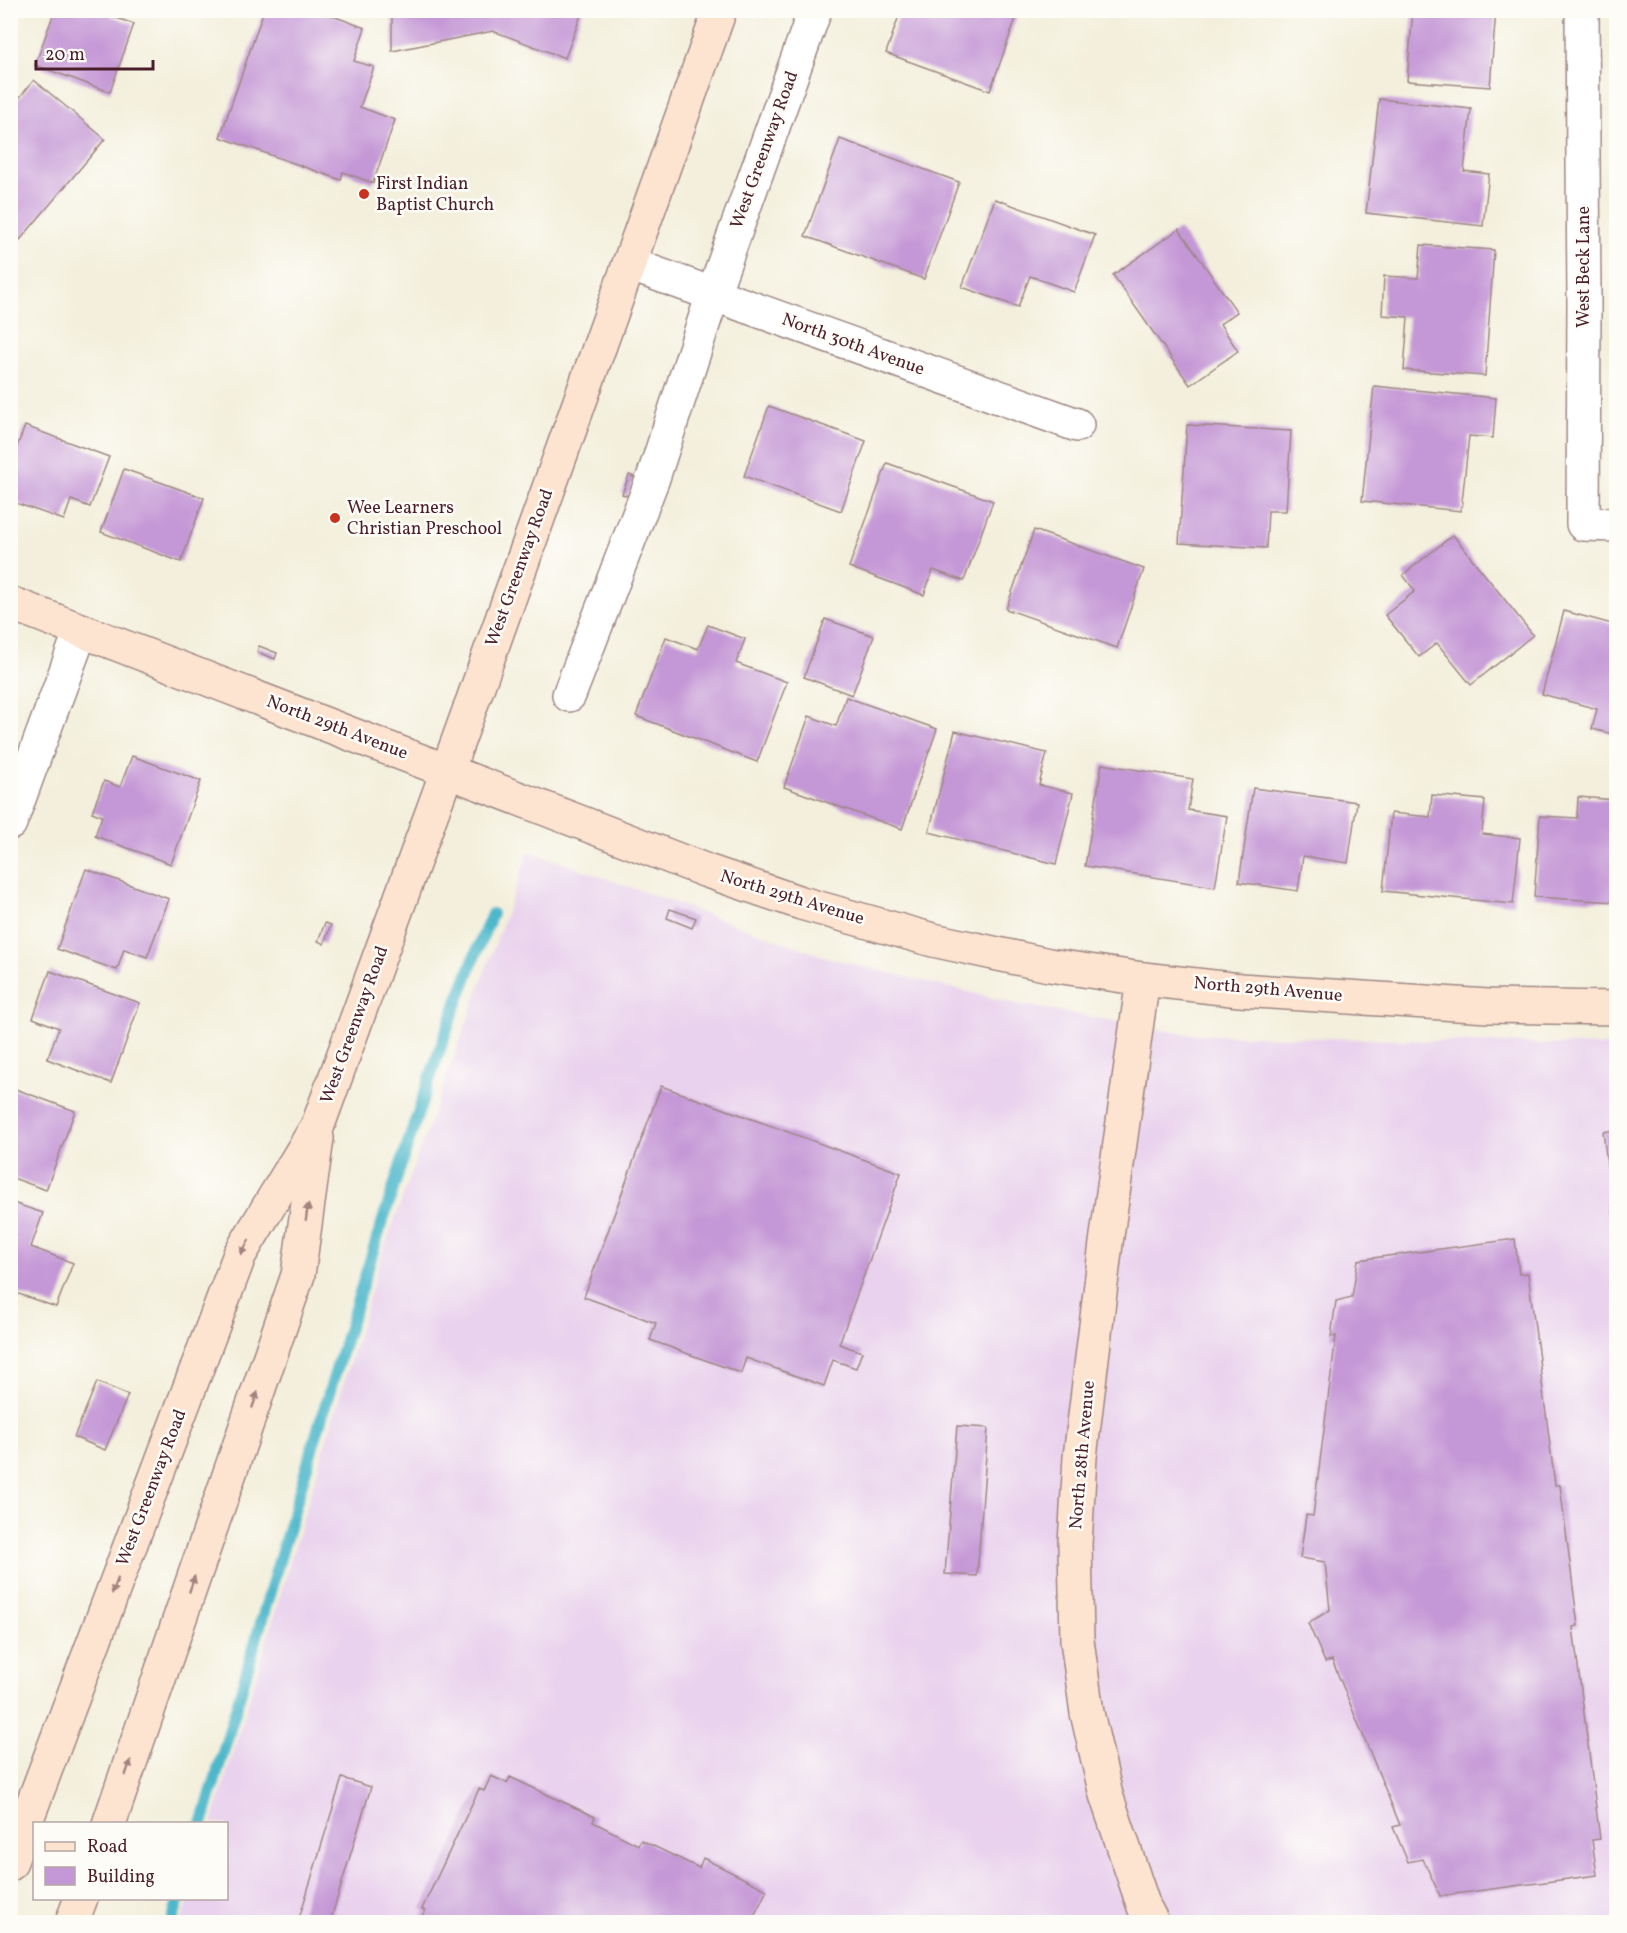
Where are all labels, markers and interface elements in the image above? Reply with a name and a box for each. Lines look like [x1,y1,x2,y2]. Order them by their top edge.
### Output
scale bar [36,33,153,71]
text: 20 m [45,43,85,68]
street label: West Greenway Road [725,68,805,232]
place label: First Indian Baptist Church [376,172,495,218]
marker: First Indian Baptist Church [357,187,371,201]
street label: West Beck Lane [1572,206,1597,328]
street label: North 30th Avenue [778,308,928,382]
street label: West Greenway Road [480,486,560,650]
place label: Wee Learners Christian Preschool [347,496,502,542]
marker: Wee Learners Christian Preschool [328,511,342,525]
street label: North 29th Avenue [263,690,411,766]
street label: North 29th Avenue [717,864,867,932]
street label: West Greenway Road [315,943,395,1107]
street label: North 29th Avenue [1192,971,1344,1009]
one-way arrow [302,1203,311,1222]
one-way arrow [239,1239,250,1255]
street label: North 28th Avenue [1064,1379,1102,1531]
one-way arrow [251,1391,261,1409]
street label: West Greenway Road [111,1406,193,1570]
one-way arrow [187,1575,197,1593]
one-way arrow [110,1577,120,1595]
one-way arrow [124,1759,134,1777]
legend [33,1822,228,1900]
text: Road [87,1835,128,1860]
text: Building [87,1865,155,1890]

